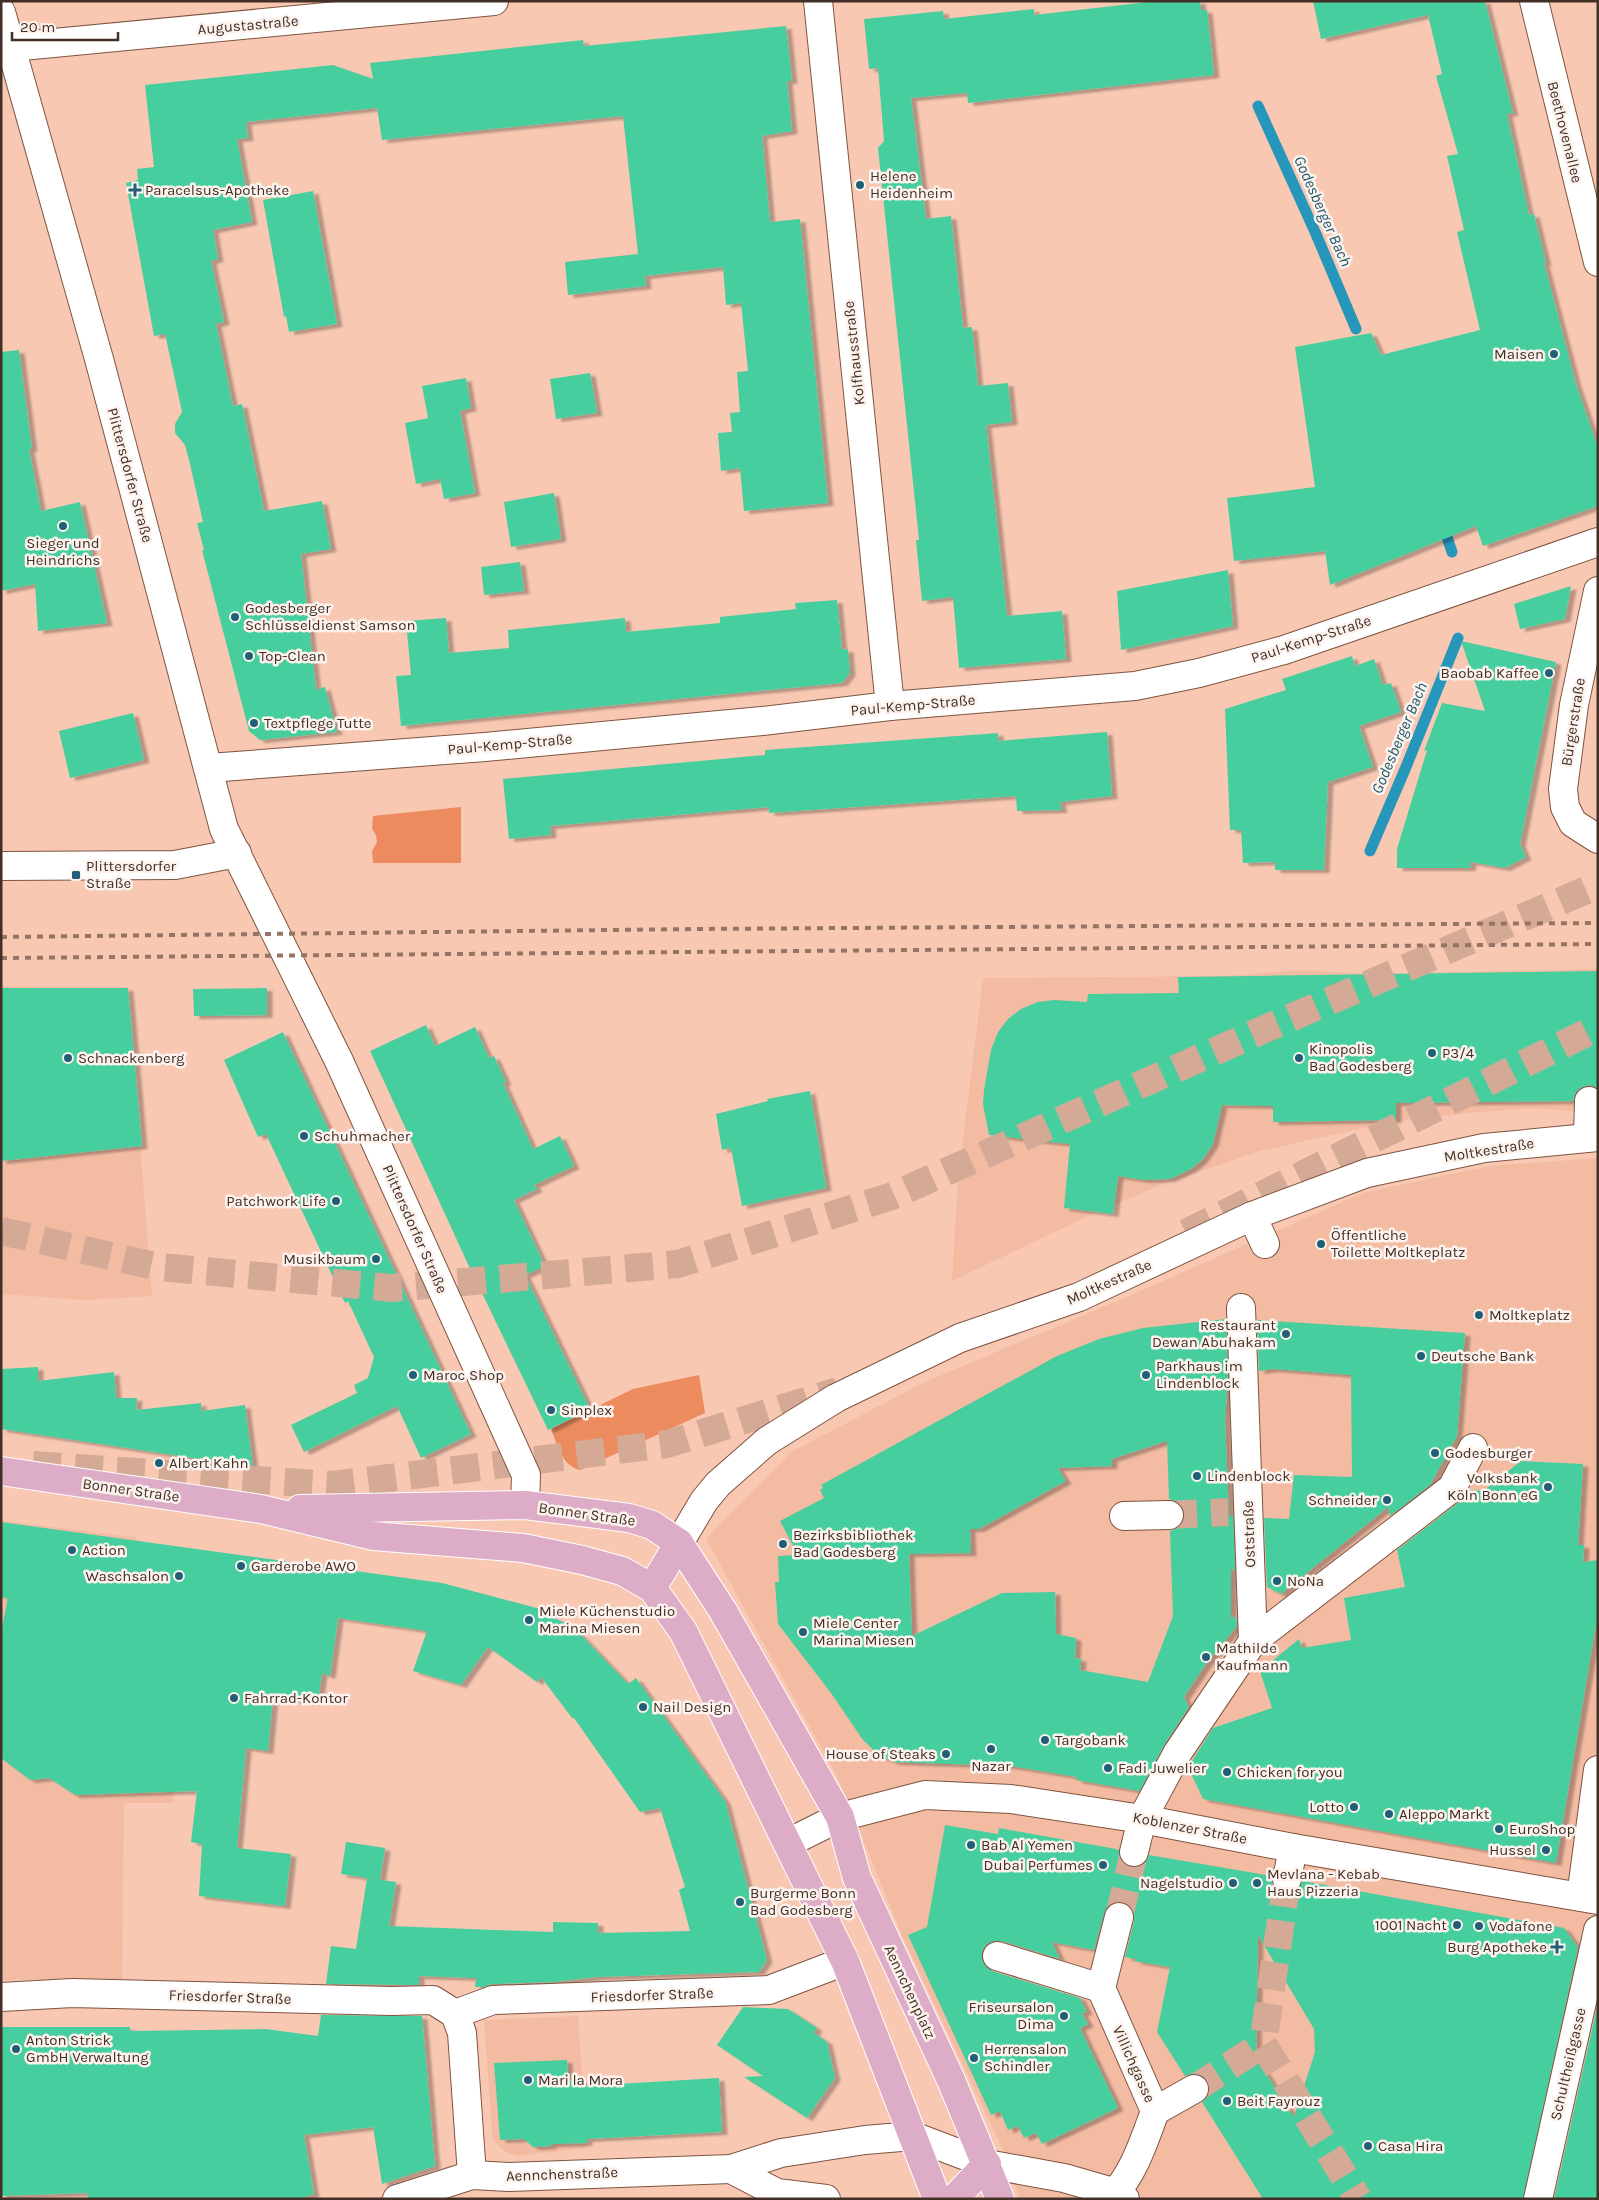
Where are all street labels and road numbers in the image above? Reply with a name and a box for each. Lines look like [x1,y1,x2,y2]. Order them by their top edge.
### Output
street label: Augustastraße [197,12,299,38]
street label: Beethovenallee [1544,79,1586,185]
street label: Kolfhausstraße [840,300,868,406]
street label: Plittersdorfer Straße [103,406,157,544]
street label: Paul-Kemp-Straße [1249,611,1373,667]
street label: Bürgerstraße [1557,676,1589,768]
street label: Paul-Kemp-Straße [850,691,976,719]
street label: Paul-Kemp-Straße [447,730,573,758]
street label: Moltkestraße [1443,1134,1535,1166]
street label: Plittersdorfer Straße [379,1162,451,1296]
street label: Moltkestraße [1064,1255,1154,1309]
street label: Bonner Straße [81,1474,181,1506]
street label: Bonner Straße [537,1498,637,1530]
street label: Oststraße [1239,1500,1259,1568]
street label: Koblenzer Straße [1131,1808,1249,1848]
street label: Aennchenplatz [880,1942,940,2042]
street label: Friesdorfer Straße [590,1984,714,2006]
street label: Friesdorfer Straße [168,1986,292,2008]
street label: Schultheißgasse [1546,2006,1590,2122]
street label: Villichgasse [1109,2023,1159,2105]
street label: Aennchenstraße [506,2163,618,2185]

